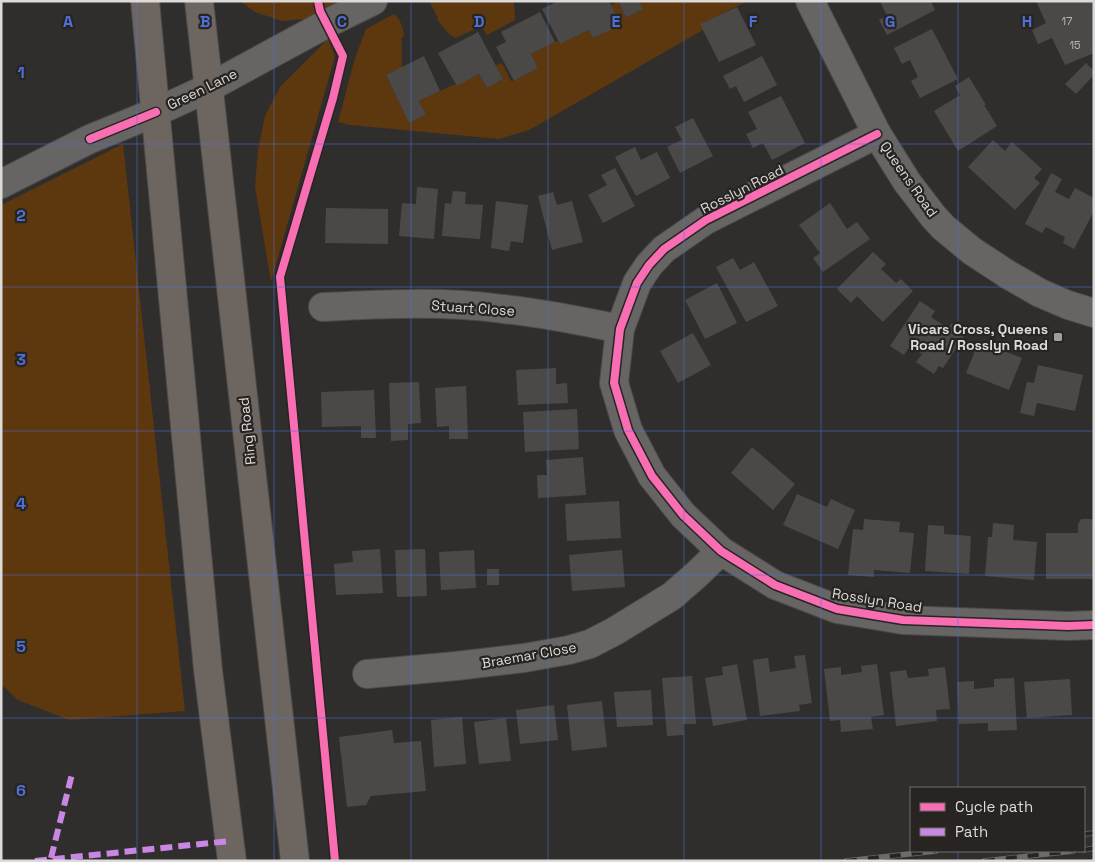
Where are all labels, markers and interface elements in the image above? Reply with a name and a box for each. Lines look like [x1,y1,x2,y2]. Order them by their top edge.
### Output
text: A [63,11,73,32]
text: B [200,11,210,32]
text: C [337,11,347,32]
text: D [474,11,484,32]
text: E [612,11,621,32]
text: F [749,11,758,32]
text: G [885,11,895,32]
text: H [1022,11,1032,32]
house number: 17 [1062,14,1072,28]
house number: 15 [1069,38,1081,52]
text: 1 [17,62,25,83]
street label: Green Lane [164,64,240,114]
street label: Queens Road [876,138,942,220]
street label: Rosslyn Road [697,160,787,218]
text: 2 [16,205,26,226]
street label: Stuart Close [431,296,515,320]
place label: Vicars Cross, Queens Road / Rosslyn Road [908,320,1048,354]
marker: Vicars Cross, Queens Road / Rosslyn Road [1052,331,1064,343]
text: 3 [16,349,26,370]
street label: Ring Road [235,396,259,466]
text: 4 [16,493,26,514]
street label: Rosslyn Road [831,584,923,616]
text: 5 [16,636,26,657]
street label: Braemar Close [480,638,578,672]
text: 6 [16,780,26,801]
legend [910,787,1085,852]
text: Cycle path [955,797,1033,816]
text: Path [955,822,988,841]

